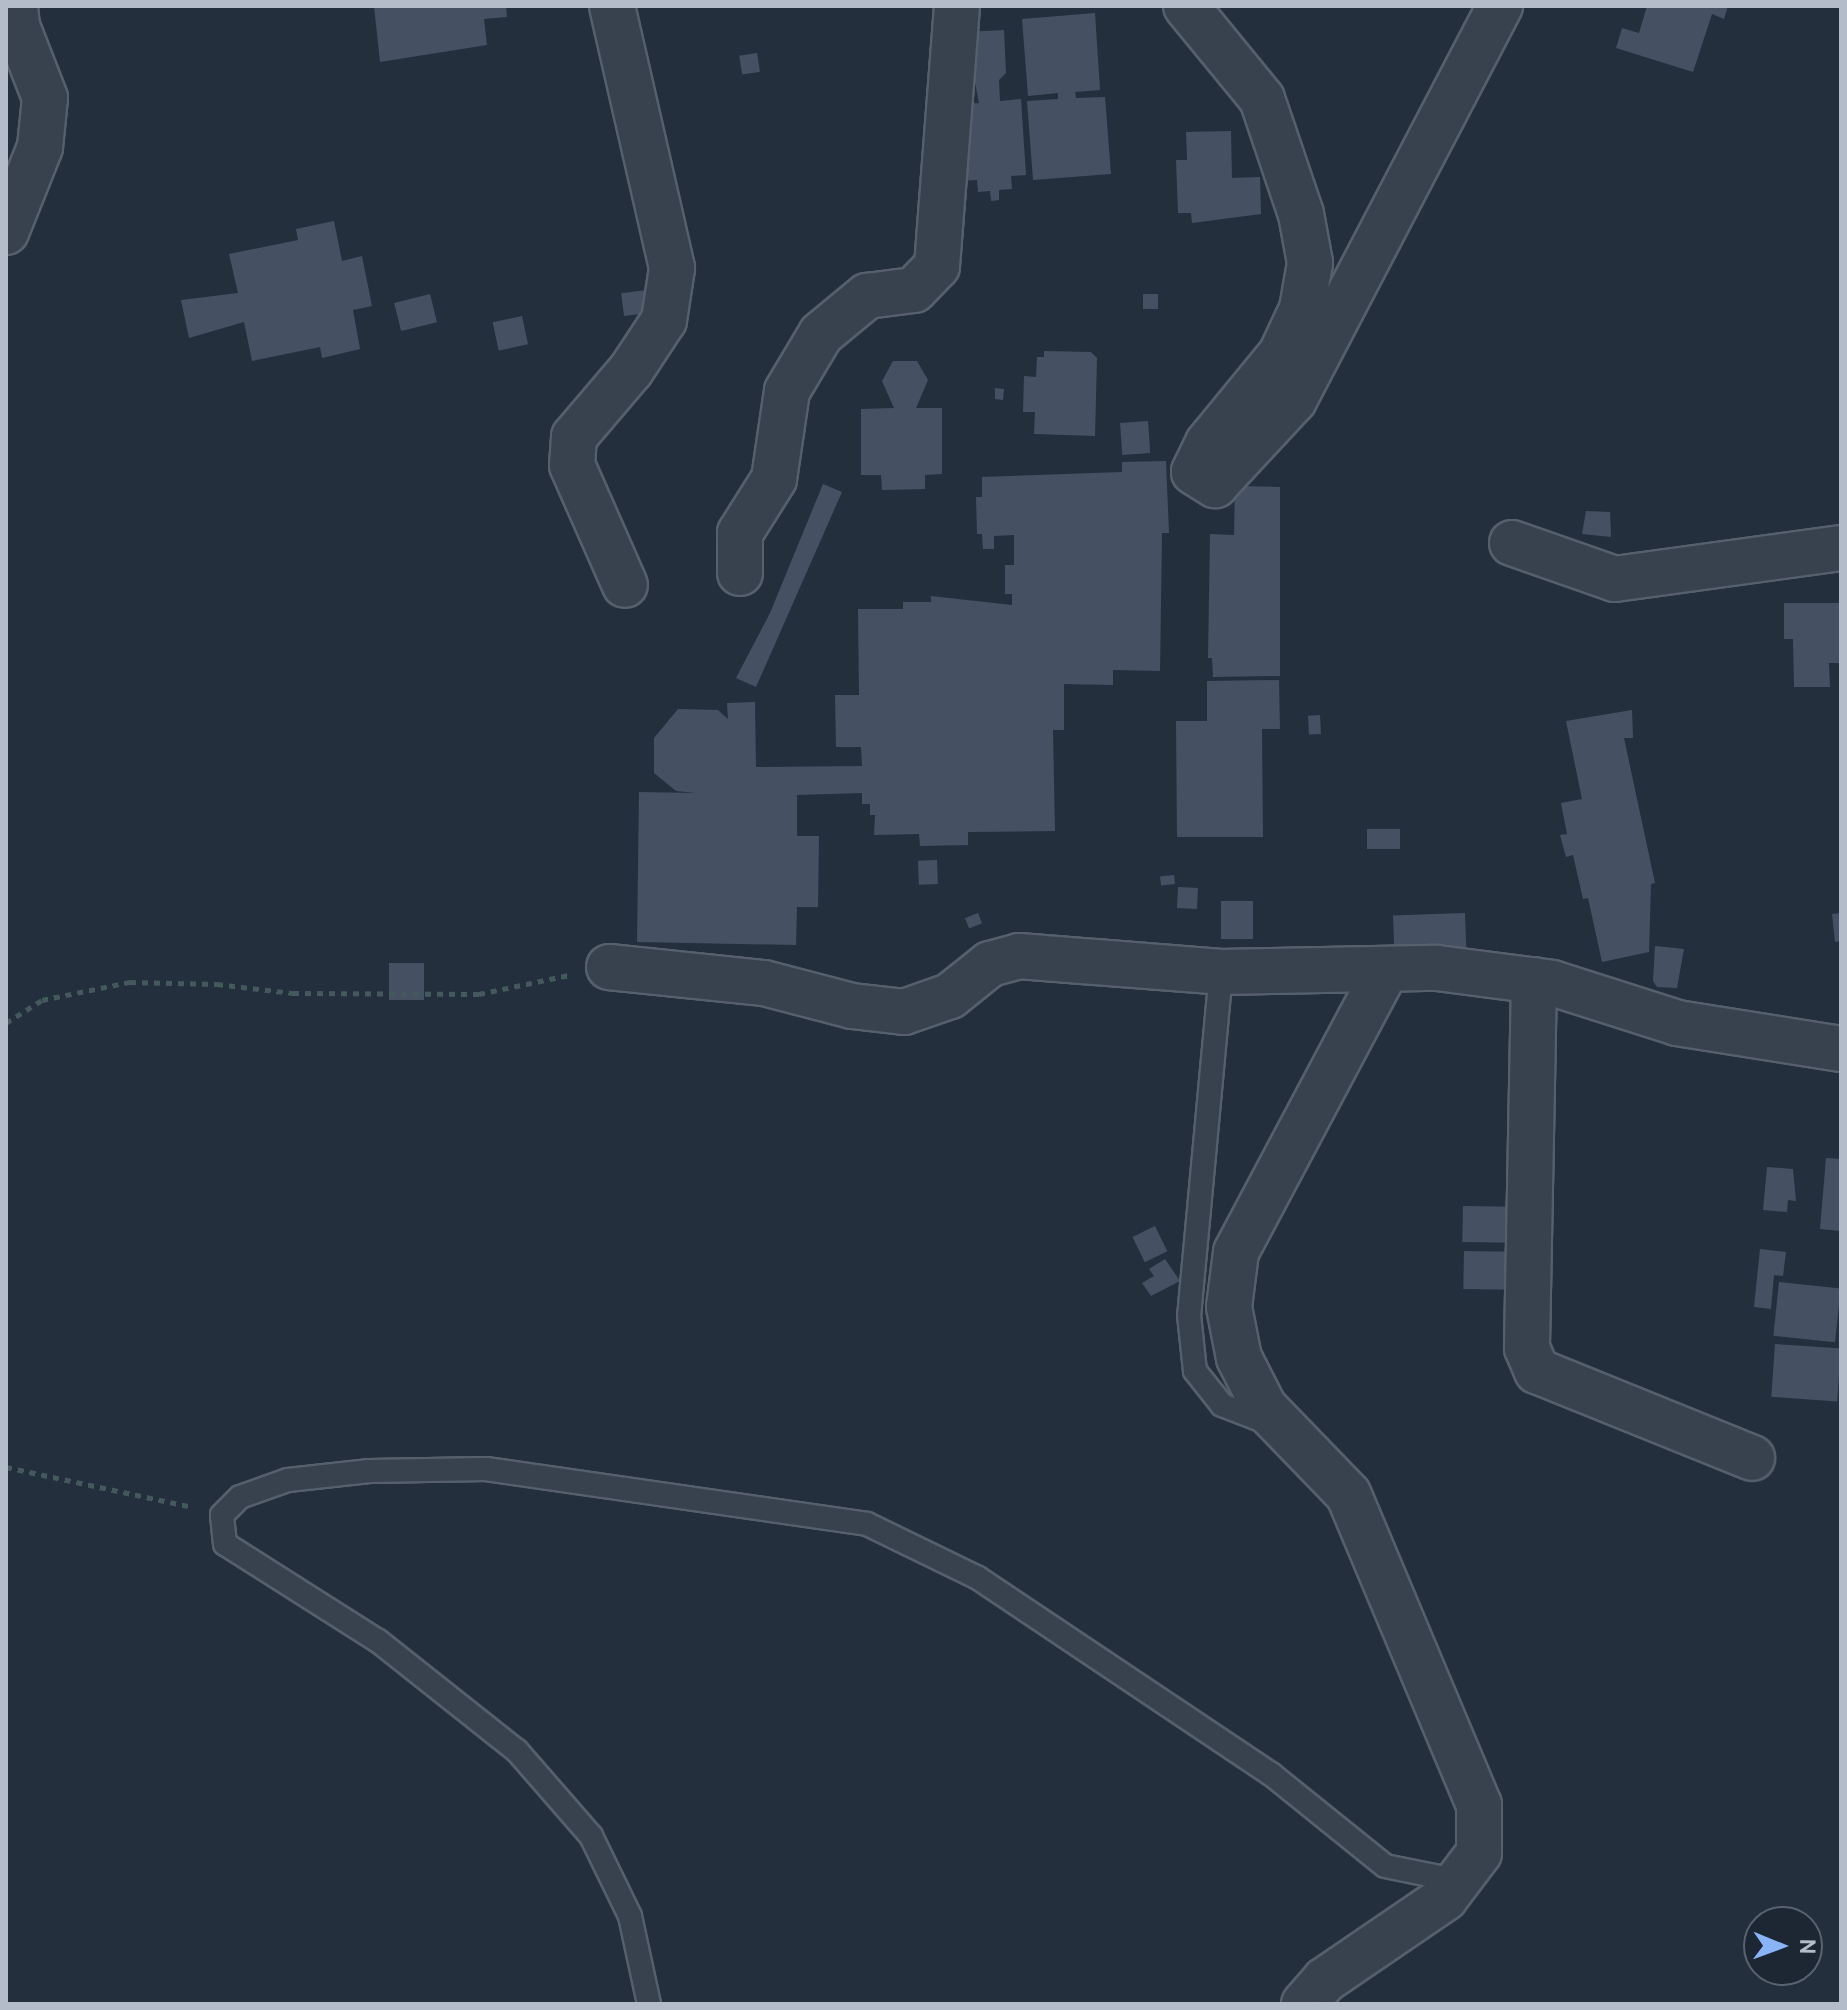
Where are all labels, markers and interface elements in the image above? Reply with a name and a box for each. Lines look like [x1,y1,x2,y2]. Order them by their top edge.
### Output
north arrow [1743,1906,1823,1986]
text: N [1792,1938,1819,1955]

